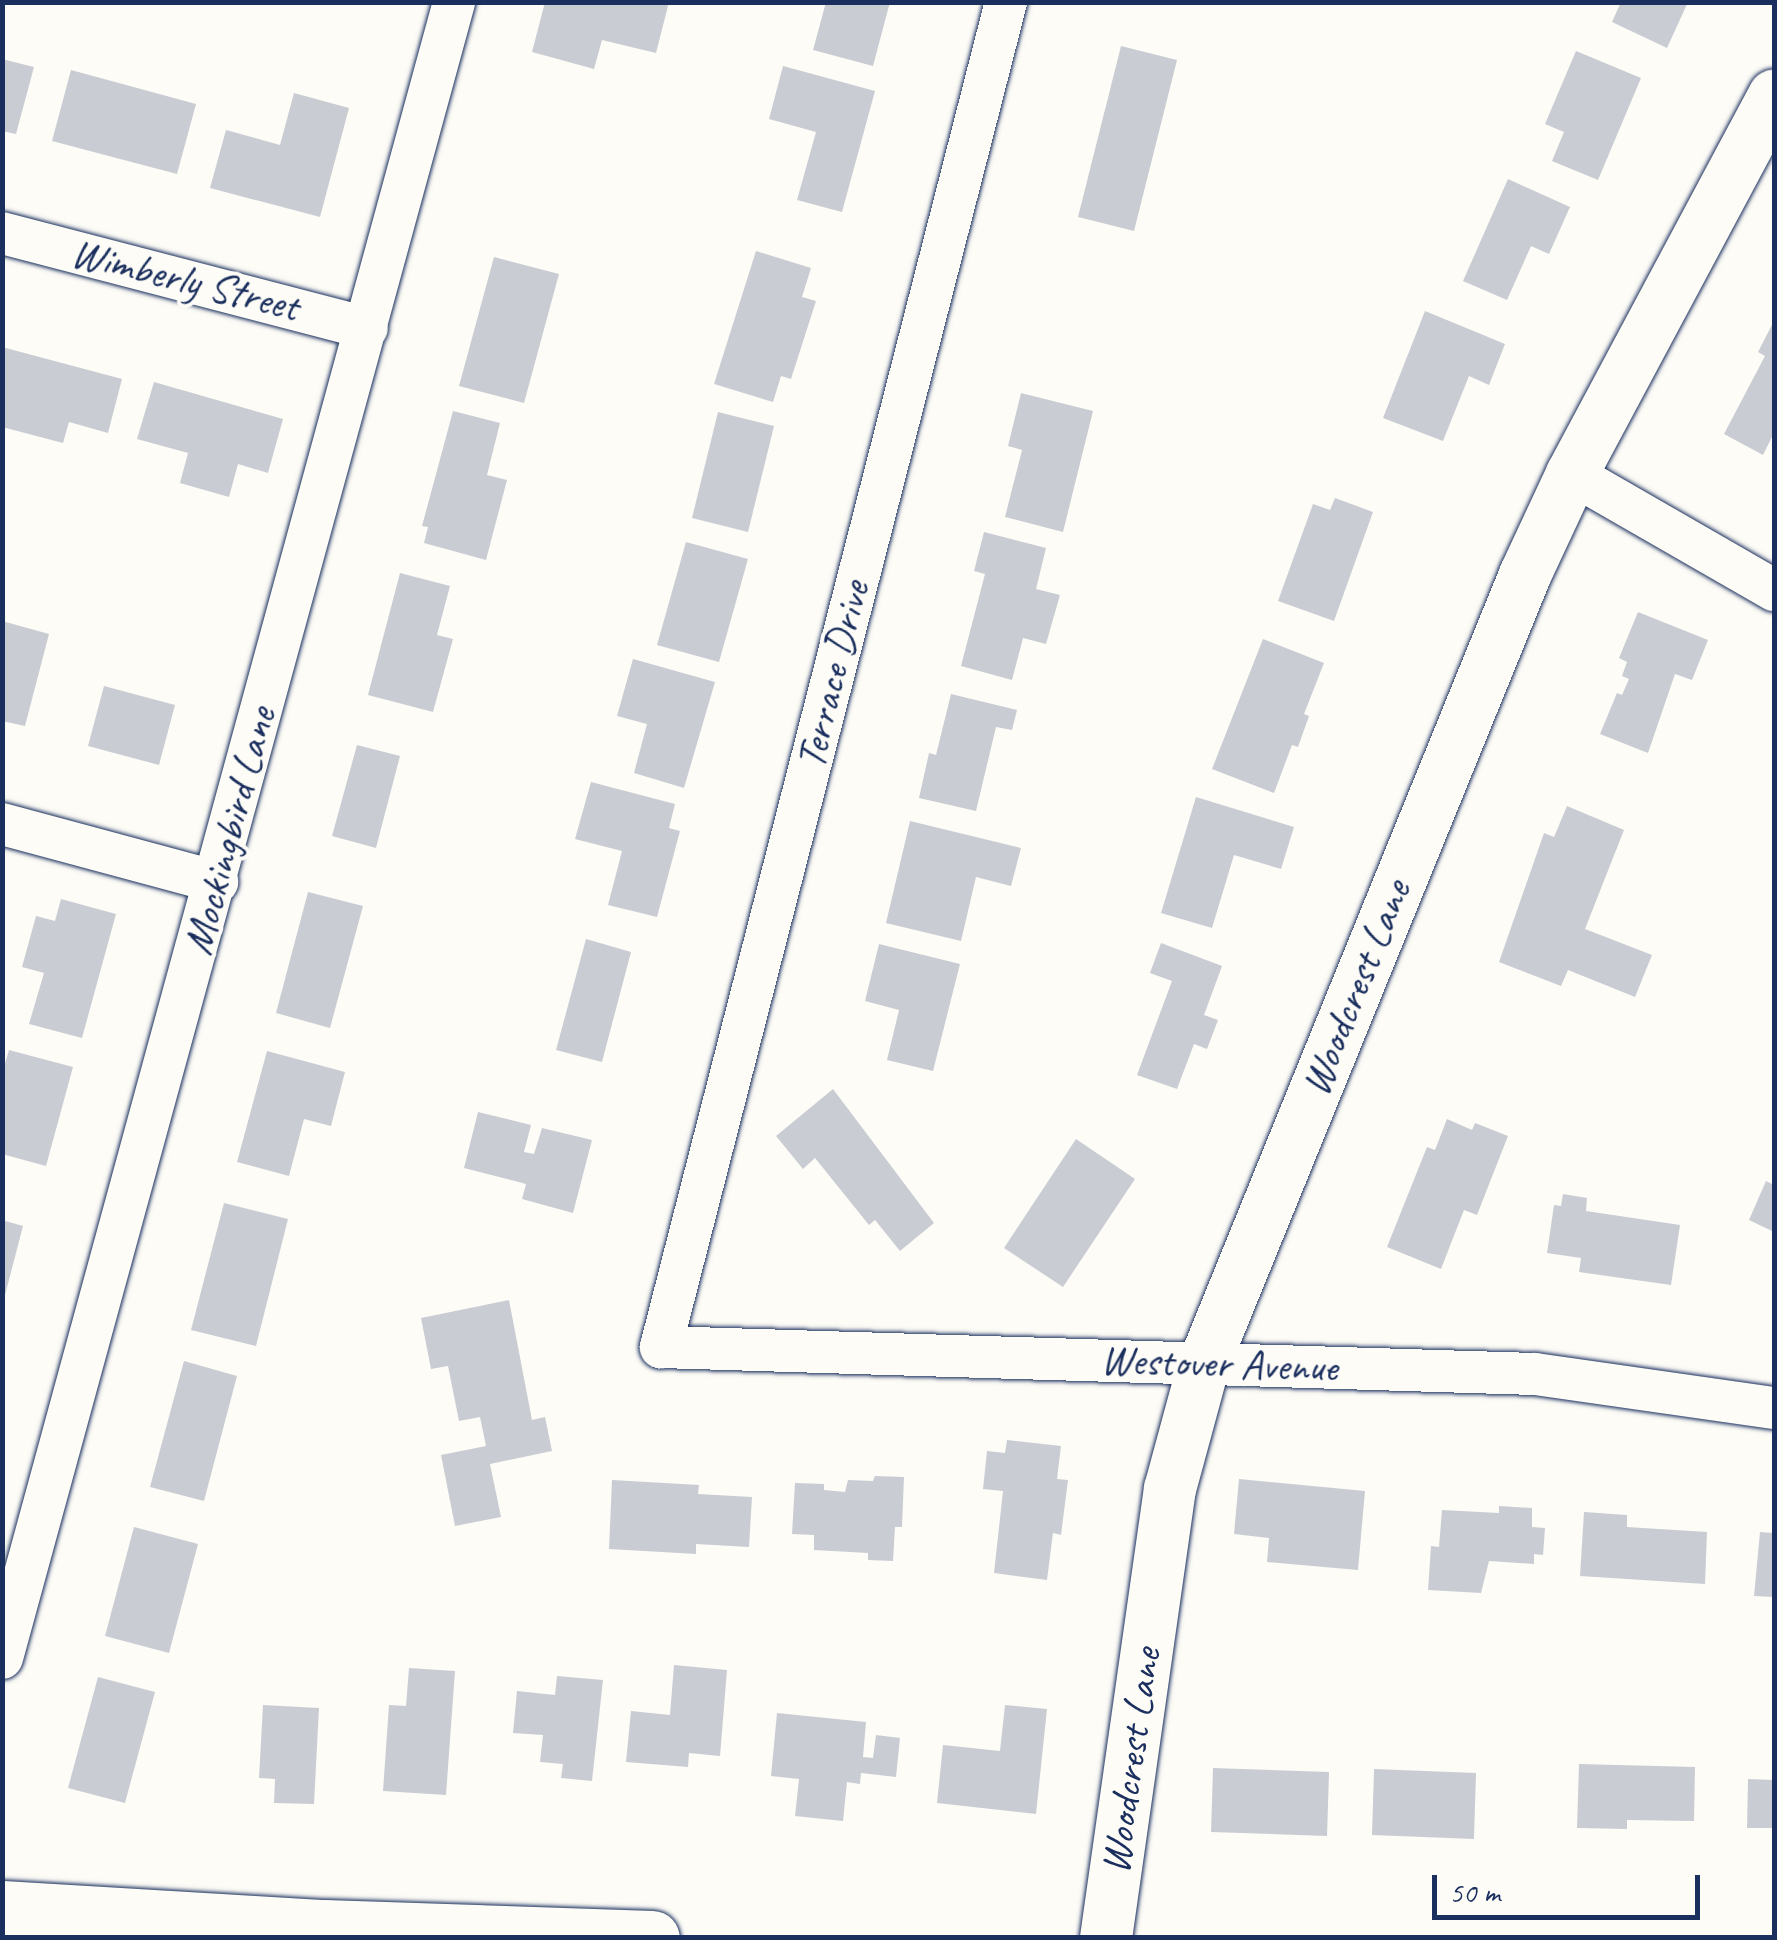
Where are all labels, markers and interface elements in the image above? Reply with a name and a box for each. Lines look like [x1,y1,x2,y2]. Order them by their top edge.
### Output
street label: Wimberly Street [66,227,304,333]
street label: Terrace Drive [785,576,881,774]
street label: Mockingbird Lane [173,702,287,960]
street label: Woodcrest Lane [1290,873,1422,1103]
street label: Westover Avenue [1100,1335,1338,1393]
street label: Woodcrest Lane [1090,1645,1172,1877]
scale bar [1437,1855,1704,1917]
text: 50 m [1449,1873,1500,1911]

